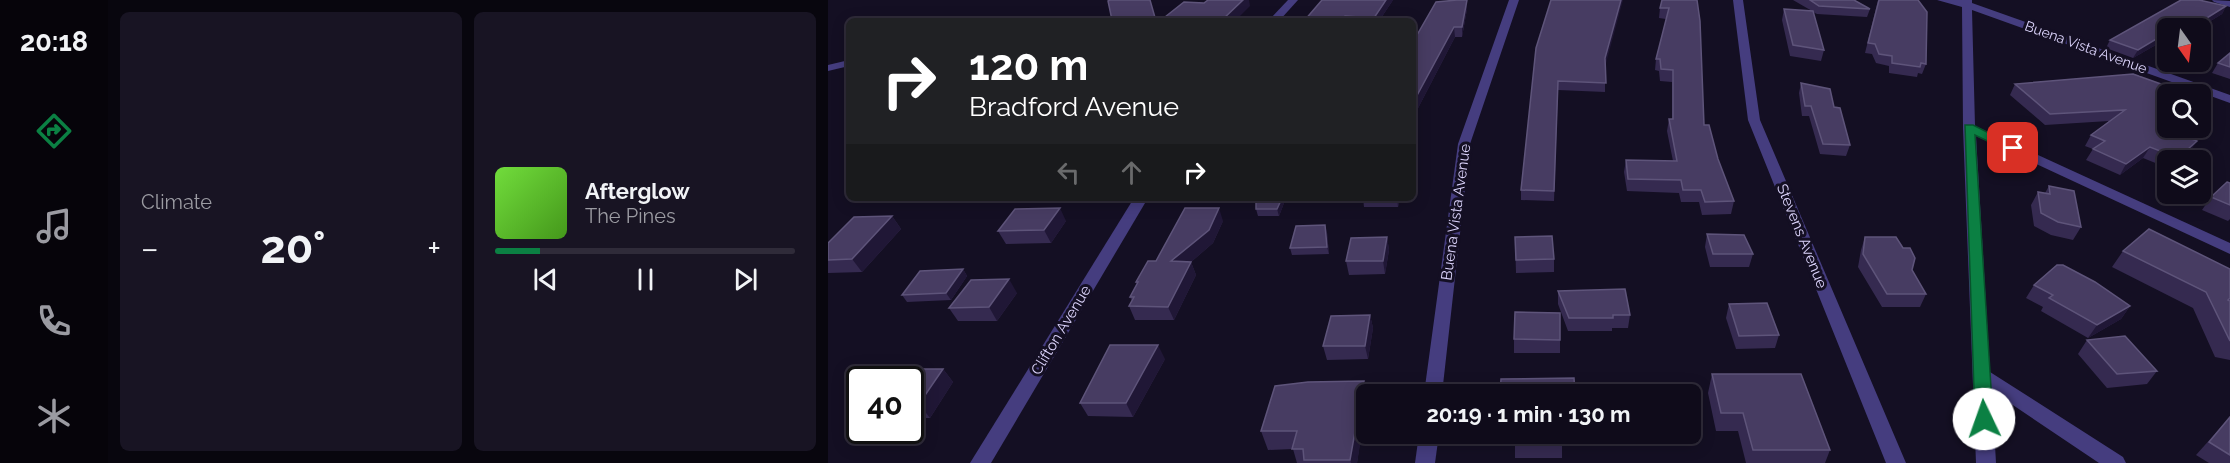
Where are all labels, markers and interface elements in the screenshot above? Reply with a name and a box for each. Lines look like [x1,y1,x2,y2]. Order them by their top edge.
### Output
street label: Buena Vista Avenue [2023,17,2149,77]
north arrow [2157,18,2211,72]
map controls [2157,18,2211,204]
text: 20:18 [20,26,88,57]
text: 120 m [969,41,1088,90]
icon: right [870,42,948,120]
button: search [2157,84,2211,138]
text: Bradford Avenue [969,91,1179,122]
icon: directions [33,110,75,152]
pin [1987,122,2038,173]
icon: arrive [1996,131,2029,164]
street label: Buena Vista Avenue [1437,142,1475,282]
button: layers [2157,150,2211,204]
icon: left [1052,156,1085,189]
icon: ahead [1115,156,1148,189]
icon: right [1178,156,1211,189]
text: Afterglow [585,178,690,204]
street label: Stevens Avenue [1773,181,1831,291]
text: Climate [141,190,212,214]
text: The Pines [585,204,676,228]
icon: music [33,205,75,247]
text: 20° [260,221,326,274]
text: − [141,229,159,268]
text: + [427,229,441,268]
icon: previous [529,263,562,296]
icon: pause [629,263,662,296]
icon: next [729,263,762,296]
street label: Clifton Avenue [1027,282,1095,378]
icon: phone [33,300,75,342]
speed limit sign: 40 [846,366,924,444]
position arrow [1952,387,2016,451]
icon: climate [33,395,75,437]
text: 20:19 · 1 min · 130 m [1426,401,1631,427]

